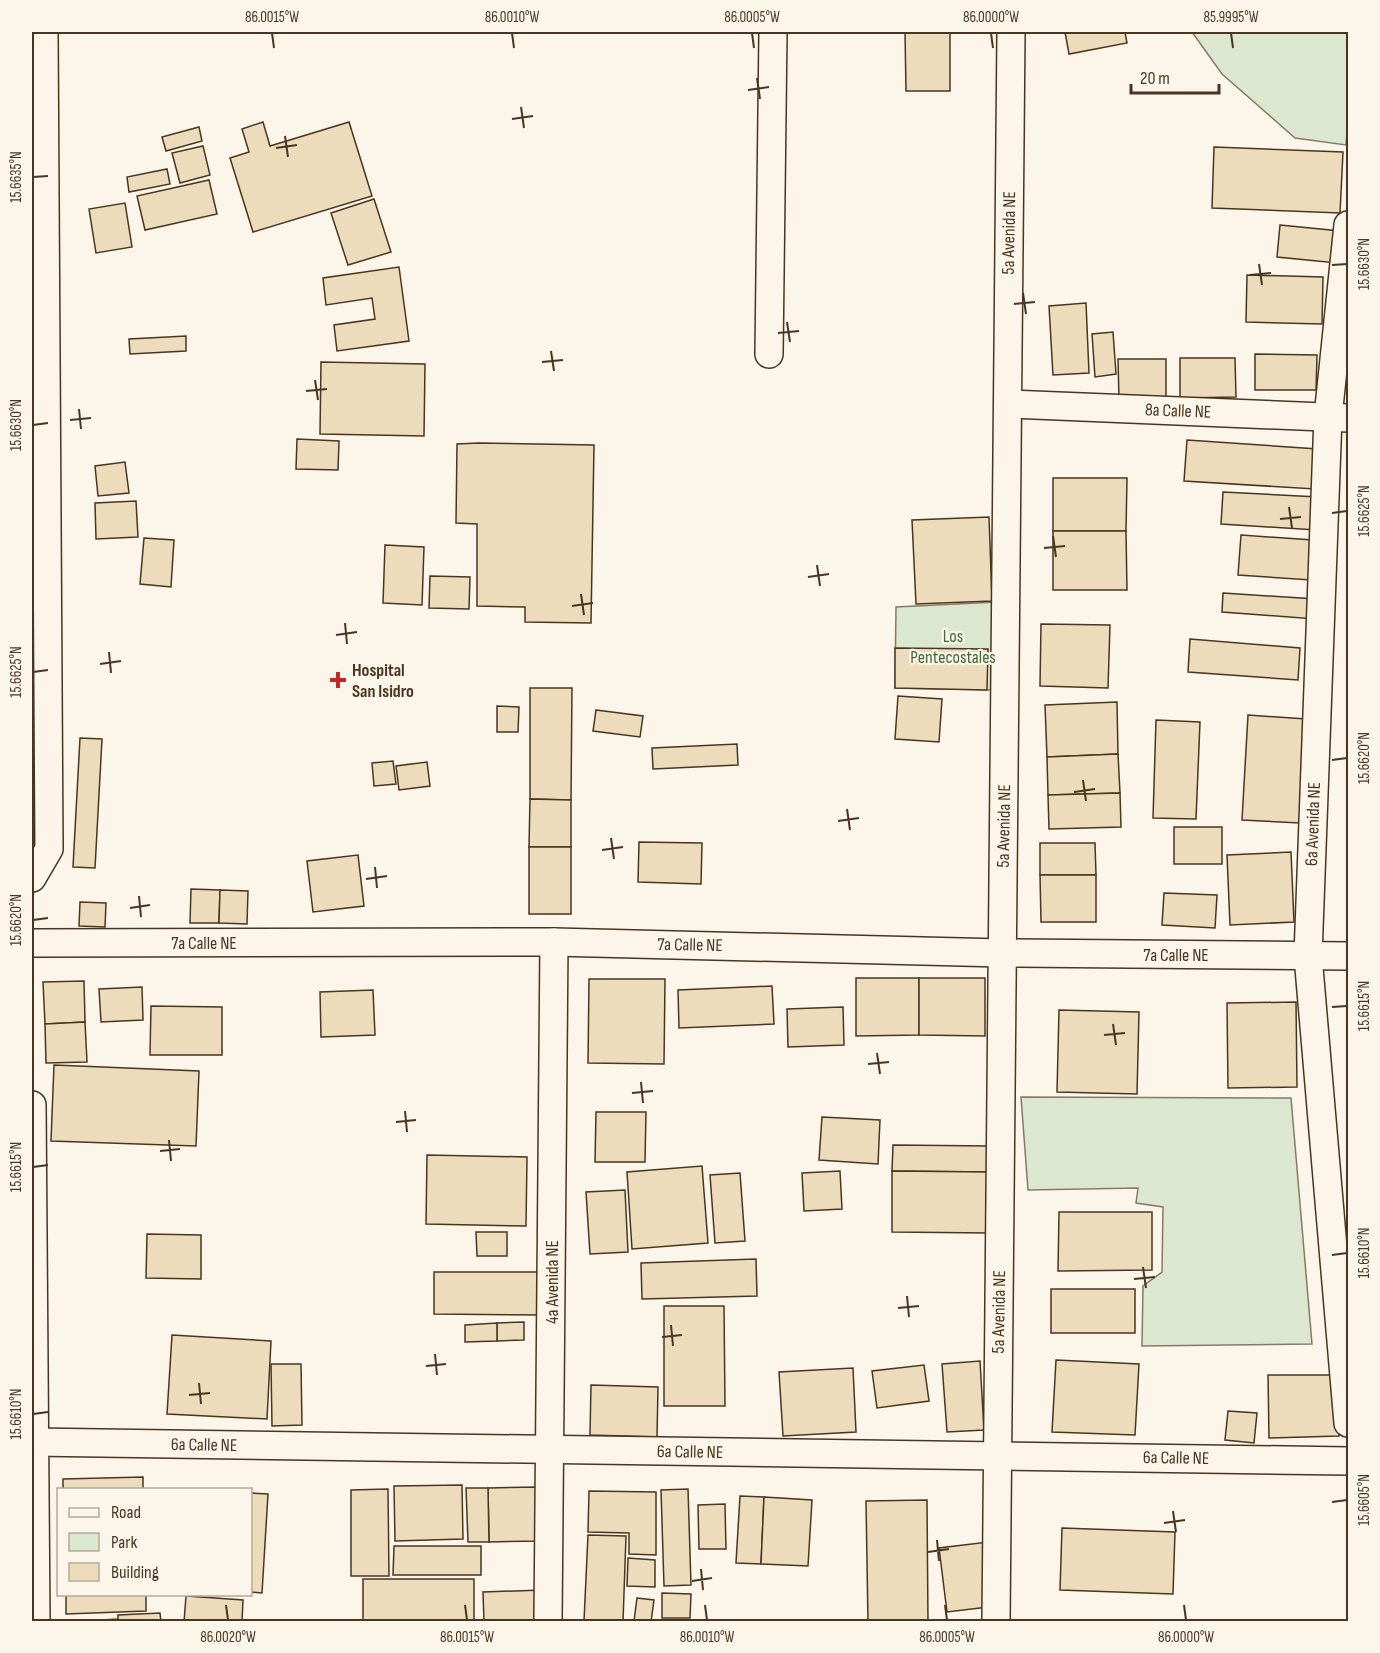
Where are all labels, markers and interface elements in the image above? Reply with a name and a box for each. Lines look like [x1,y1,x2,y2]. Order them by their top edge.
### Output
text: 86.0015°W [245,8,299,27]
text: 86.0010°W [485,8,540,27]
text: 86.0005°W [724,8,780,27]
text: 86.0000°W [963,8,1019,27]
text: 85.9995°W [1203,8,1259,27]
scale bar [1131,57,1220,95]
text: 20 m [1140,68,1170,89]
text: 15.6635°N [7,151,26,203]
street label: 5a Avenida NE [998,191,1020,275]
text: 15.6630°N [1355,238,1374,290]
text: 15.6630°N [7,399,26,451]
street label: 8a Calle NE [1144,399,1212,423]
text: 15.6625°N [1355,485,1374,537]
park label: Los Pentecostales [910,626,996,668]
text: 15.6625°N [7,646,26,698]
place label: Hospital San Isidro [352,660,414,702]
marker: Hospital San Isidro [329,671,347,689]
text: 15.6620°N [1355,732,1374,784]
street label: 6a Avenida NE [1301,782,1325,866]
street label: 5a Avenida NE [993,784,1015,868]
text: 15.6620°N [7,894,26,946]
street label: 7a Calle NE [171,933,237,954]
street label: 7a Calle NE [657,934,723,956]
street label: 7a Calle NE [1143,945,1209,966]
text: 15.6615°N [1355,981,1374,1031]
text: 15.6615°N [7,1142,26,1192]
text: 15.6610°N [1355,1228,1374,1278]
street label: 4a Avenida NE [542,1240,563,1324]
street label: 5a Avenida NE [988,1270,1010,1354]
text: 15.6610°N [7,1389,26,1439]
street label: 6a Calle NE [171,1434,237,1456]
street label: 6a Calle NE [657,1441,723,1463]
street label: 6a Calle NE [1143,1447,1209,1469]
text: 15.6605°N [1355,1474,1374,1526]
legend [57,1488,252,1596]
text: Road [111,1502,141,1523]
text: Park [111,1532,137,1553]
text: Building [111,1562,159,1583]
text: 86.0020°W [200,1628,256,1647]
text: 86.0015°W [440,1628,494,1647]
text: 86.0010°W [680,1628,735,1647]
text: 86.0005°W [919,1628,975,1647]
text: 86.0000°W [1158,1628,1214,1647]

